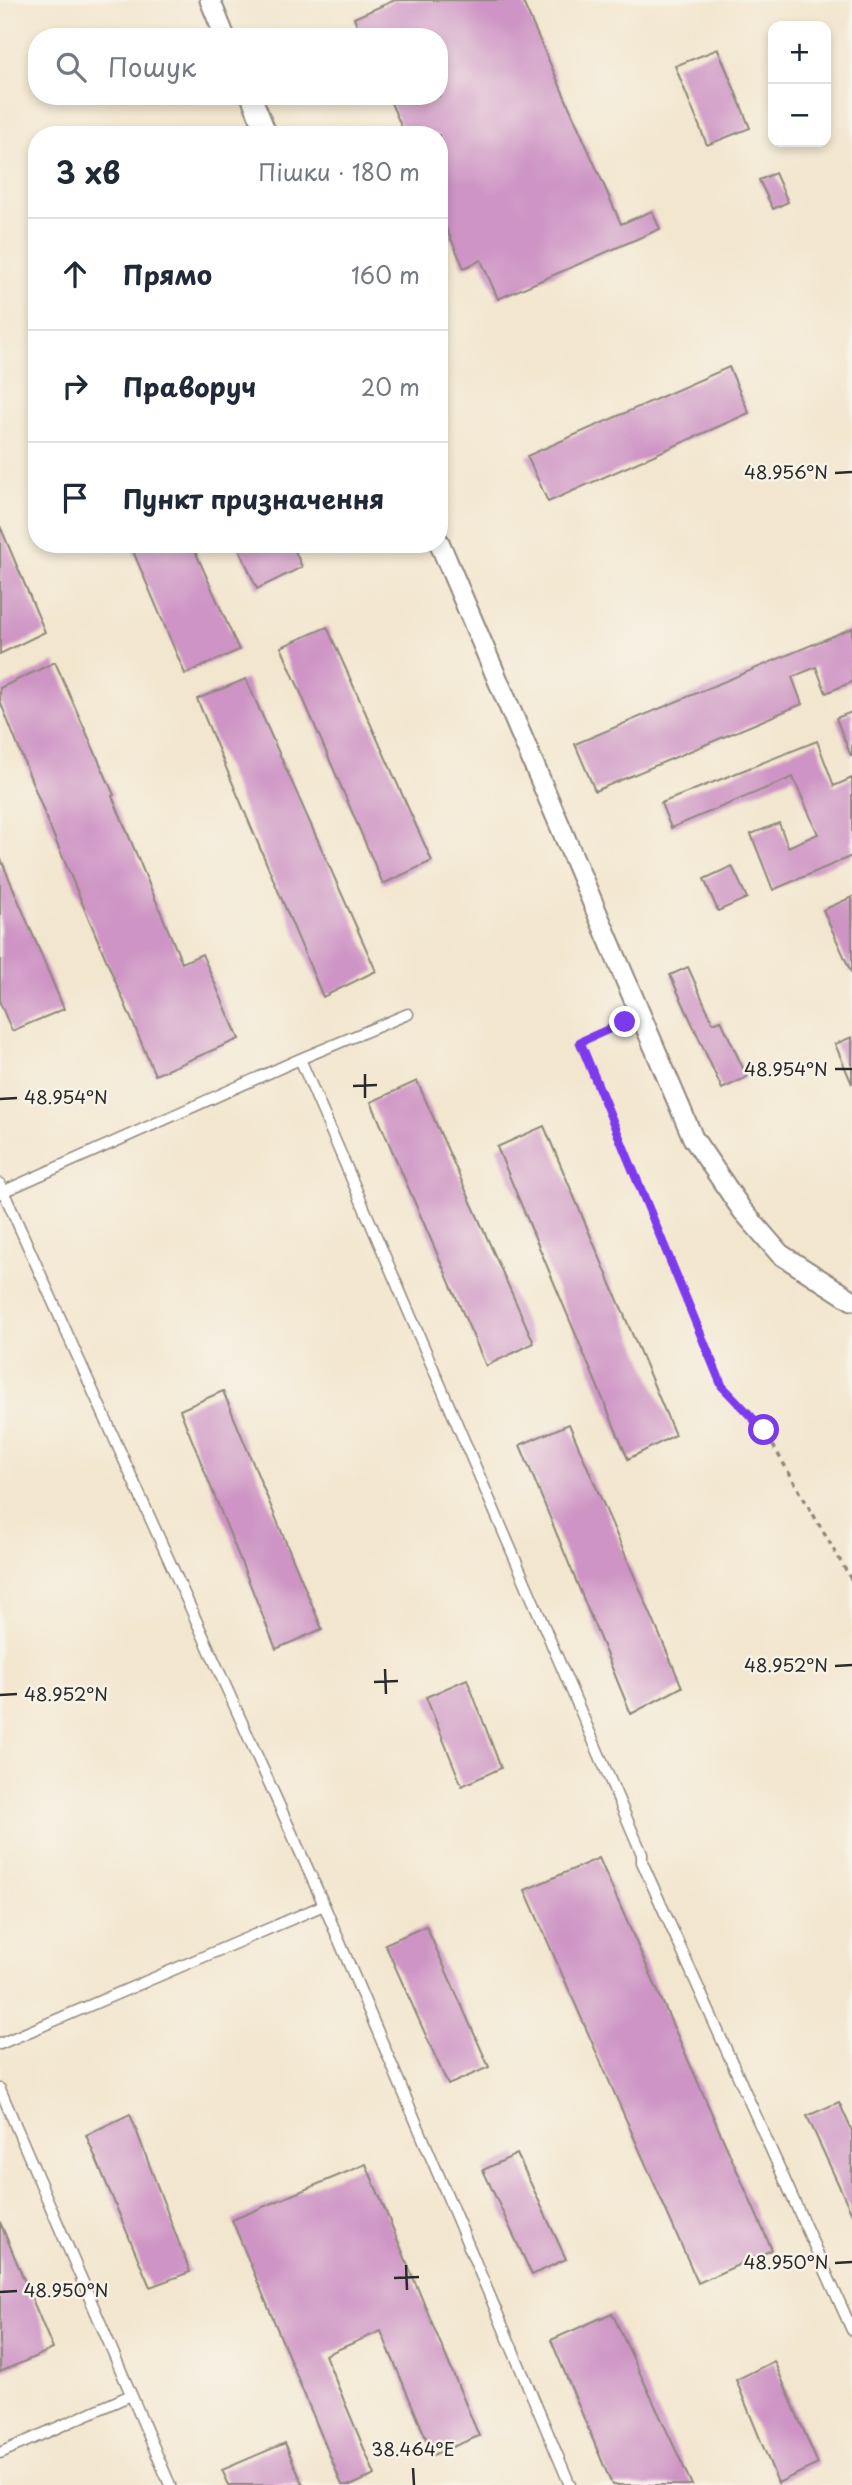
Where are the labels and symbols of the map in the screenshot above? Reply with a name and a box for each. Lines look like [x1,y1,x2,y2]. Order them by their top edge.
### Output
text: 48.956°N [744,458,828,485]
route end [609,1006,640,1037]
text: 48.954°N [744,1055,828,1082]
text: 48.954°N [24,1083,108,1110]
route start [748,1414,779,1445]
text: 48.952°N [744,1651,828,1678]
text: 48.952°N [24,1680,108,1707]
text: 48.950°N [743,2248,829,2275]
text: 48.950°N [23,2276,109,2303]
text: 38.464°E [371,2435,455,2462]

